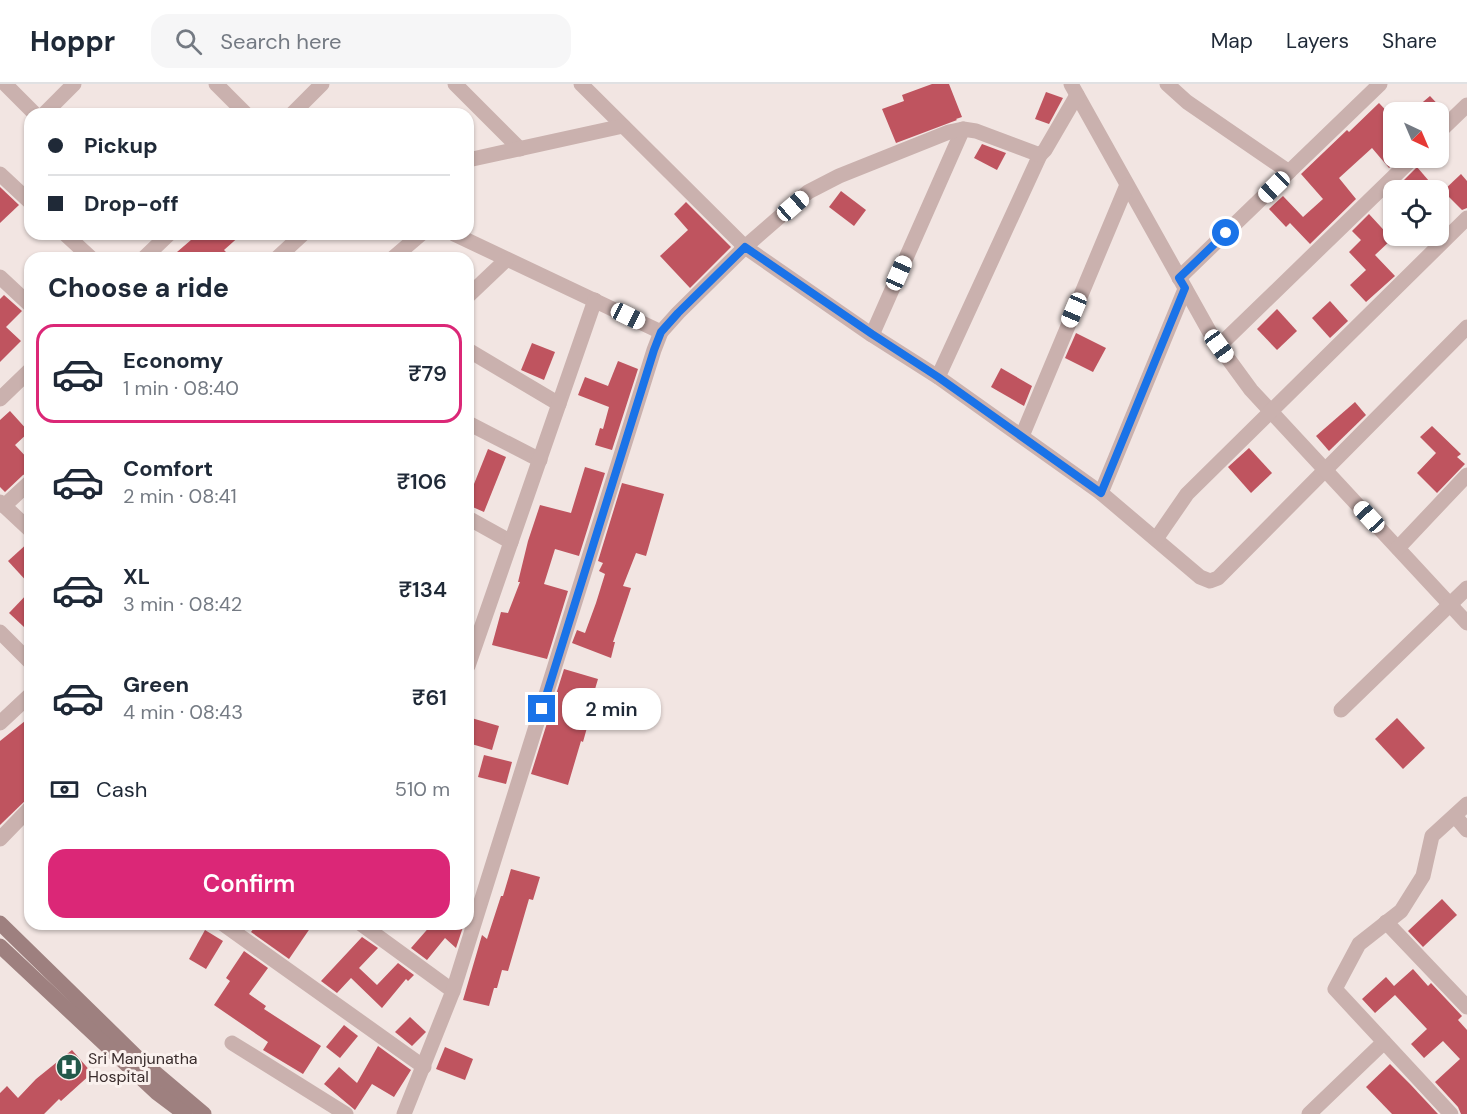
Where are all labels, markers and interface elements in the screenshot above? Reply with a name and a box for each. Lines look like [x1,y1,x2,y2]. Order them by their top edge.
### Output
search box [151,14,571,68]
text: Hoppr [30,23,115,60]
icon: search [172,25,205,58]
text: Search here [220,27,342,56]
text: Map [1211,27,1253,55]
text: Layers [1286,27,1349,55]
text: Share [1382,27,1437,55]
north arrow [1383,102,1449,168]
map controls [1383,102,1449,246]
text: Pickup [84,131,158,160]
car [1255,168,1293,206]
button: locate [1383,180,1449,246]
car [774,187,812,225]
text: Drop-off [84,189,179,218]
route start [1212,219,1239,246]
car [883,253,915,293]
text: Choose a ride [48,270,229,305]
car [1059,290,1089,330]
car [608,300,648,332]
car [1201,326,1237,366]
text: Economy [123,346,223,375]
icon: car [51,347,105,401]
text: ₹79 [408,359,447,388]
text: 1 min · 08:40 [123,375,239,401]
text: Comfort [123,454,213,483]
icon: car [51,455,105,509]
text: ₹106 [396,467,447,496]
text: 2 min · 08:41 [123,483,237,509]
car [1350,498,1388,536]
text: XL [123,562,150,591]
icon: car [51,563,105,617]
text: ₹134 [398,575,447,604]
text: 3 min · 08:42 [123,591,242,617]
text: Green [123,670,189,699]
icon: car [51,671,105,725]
text: ₹61 [412,683,447,712]
callout: 2 min [563,688,662,730]
route end [528,695,555,722]
text: 2 min [585,696,638,722]
text: 4 min · 08:43 [123,699,243,725]
icon: cash [48,773,81,806]
text: Cash [96,775,147,804]
text: 510 m [395,776,450,802]
button: Confirm [48,849,450,918]
place label: Sri Manjunatha Hospital [88,1048,198,1087]
hospital icon: Sri Manjunatha Hospital [54,1052,84,1082]

